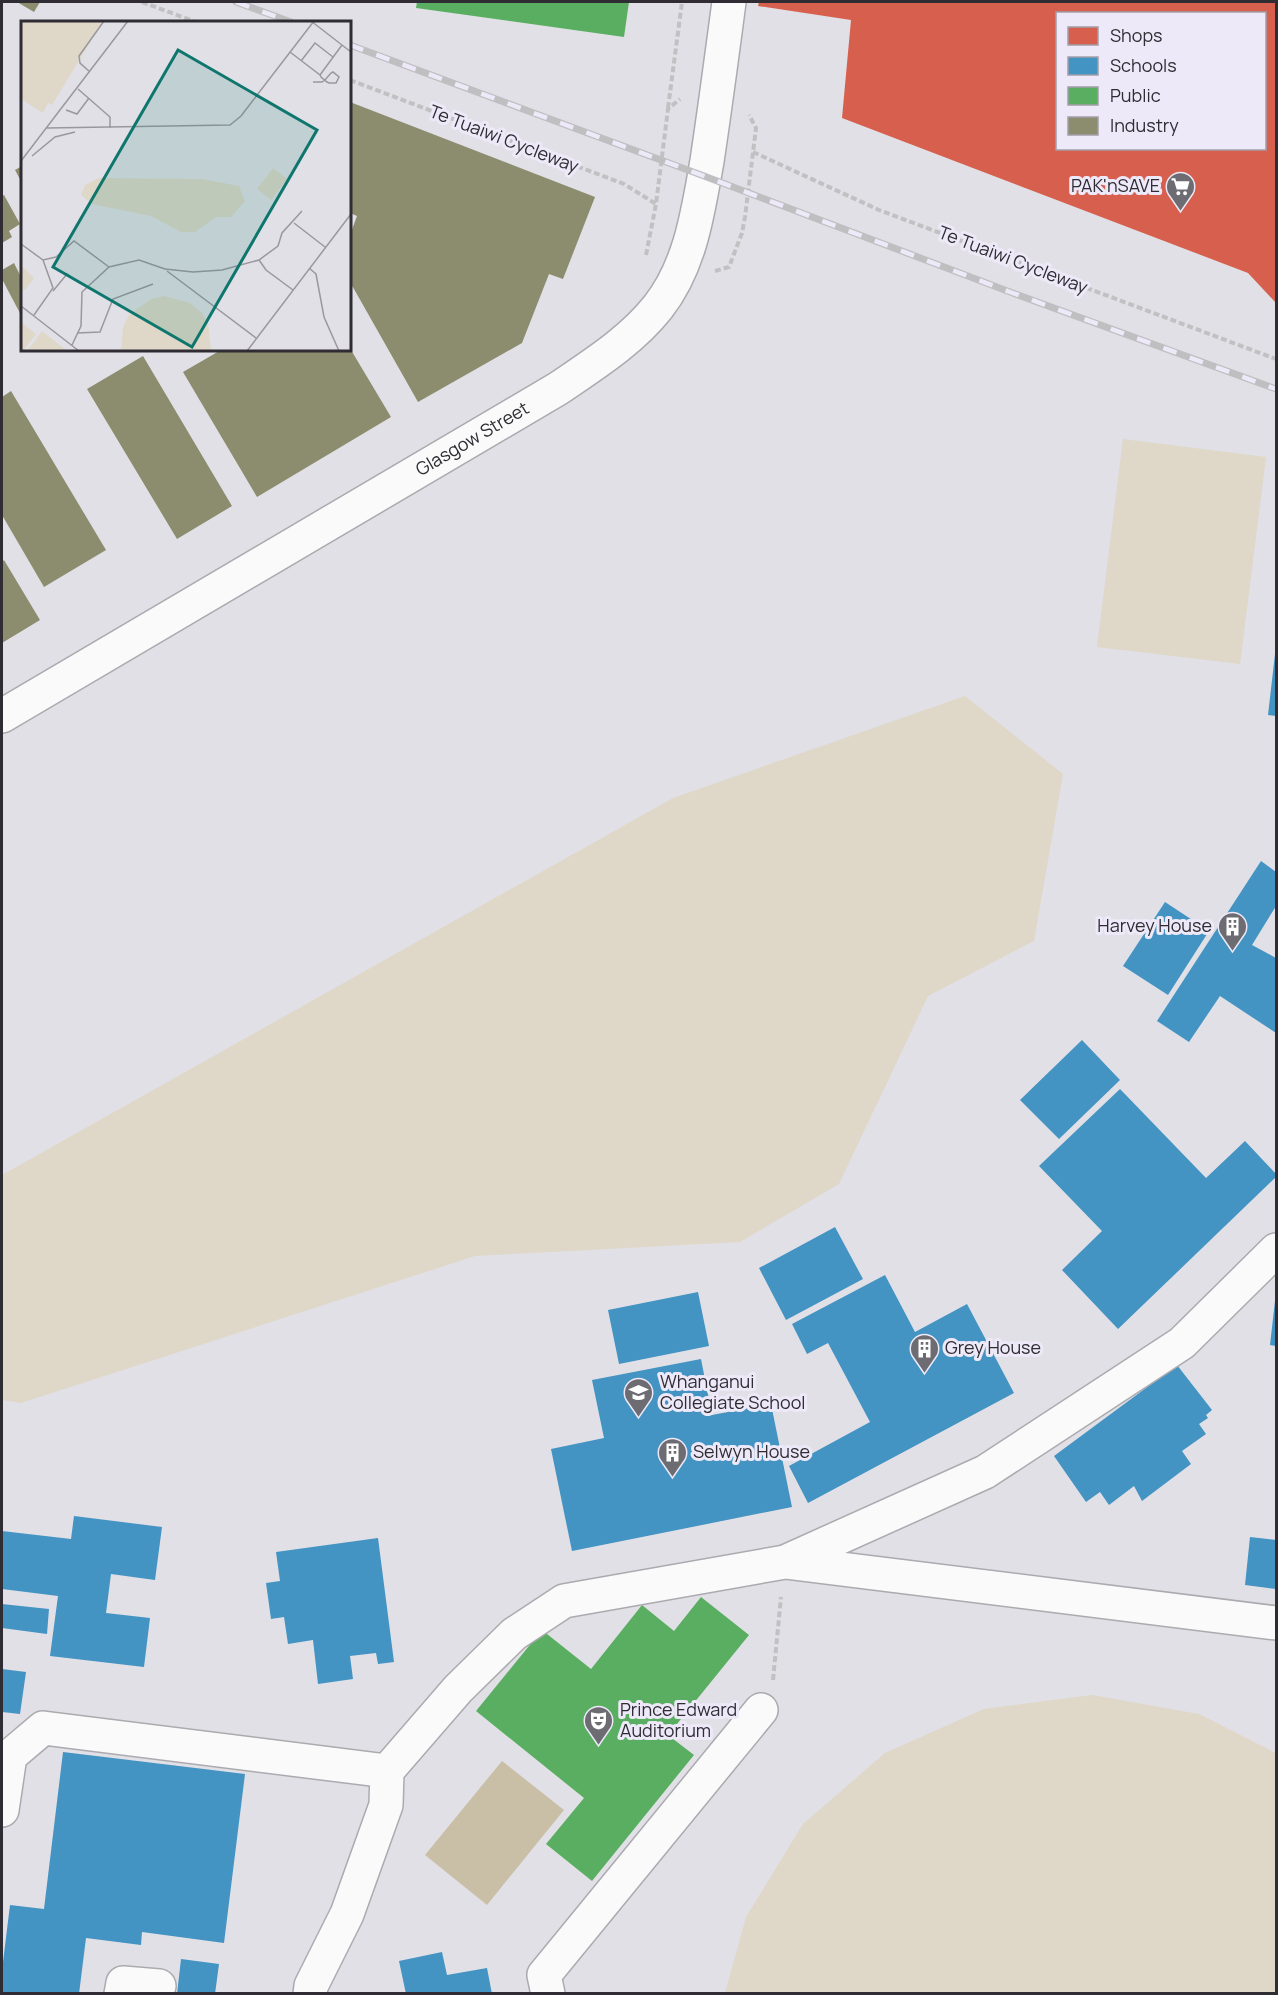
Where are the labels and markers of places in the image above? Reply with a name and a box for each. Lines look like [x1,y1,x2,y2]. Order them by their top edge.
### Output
supermarket icon: PAK'nSAVE [1165,170,1197,212]
place label: PAK'nSAVE [1071,173,1160,197]
building icon: Harvey House [1217,910,1249,952]
place label: Harvey House [1097,913,1212,937]
building icon: Grey House [908,1332,940,1374]
place label: Grey House [945,1335,1041,1359]
place label: Whanganui Collegiate School [660,1369,806,1414]
school or university icon: Whanganui Collegiate School [623,1376,655,1418]
building icon: Selwyn House [656,1436,688,1478]
place label: Selwyn House [693,1439,810,1463]
place label: Prince Edward Auditorium [620,1697,737,1742]
theatre icon: Prince Edward Auditorium [583,1704,615,1746]

